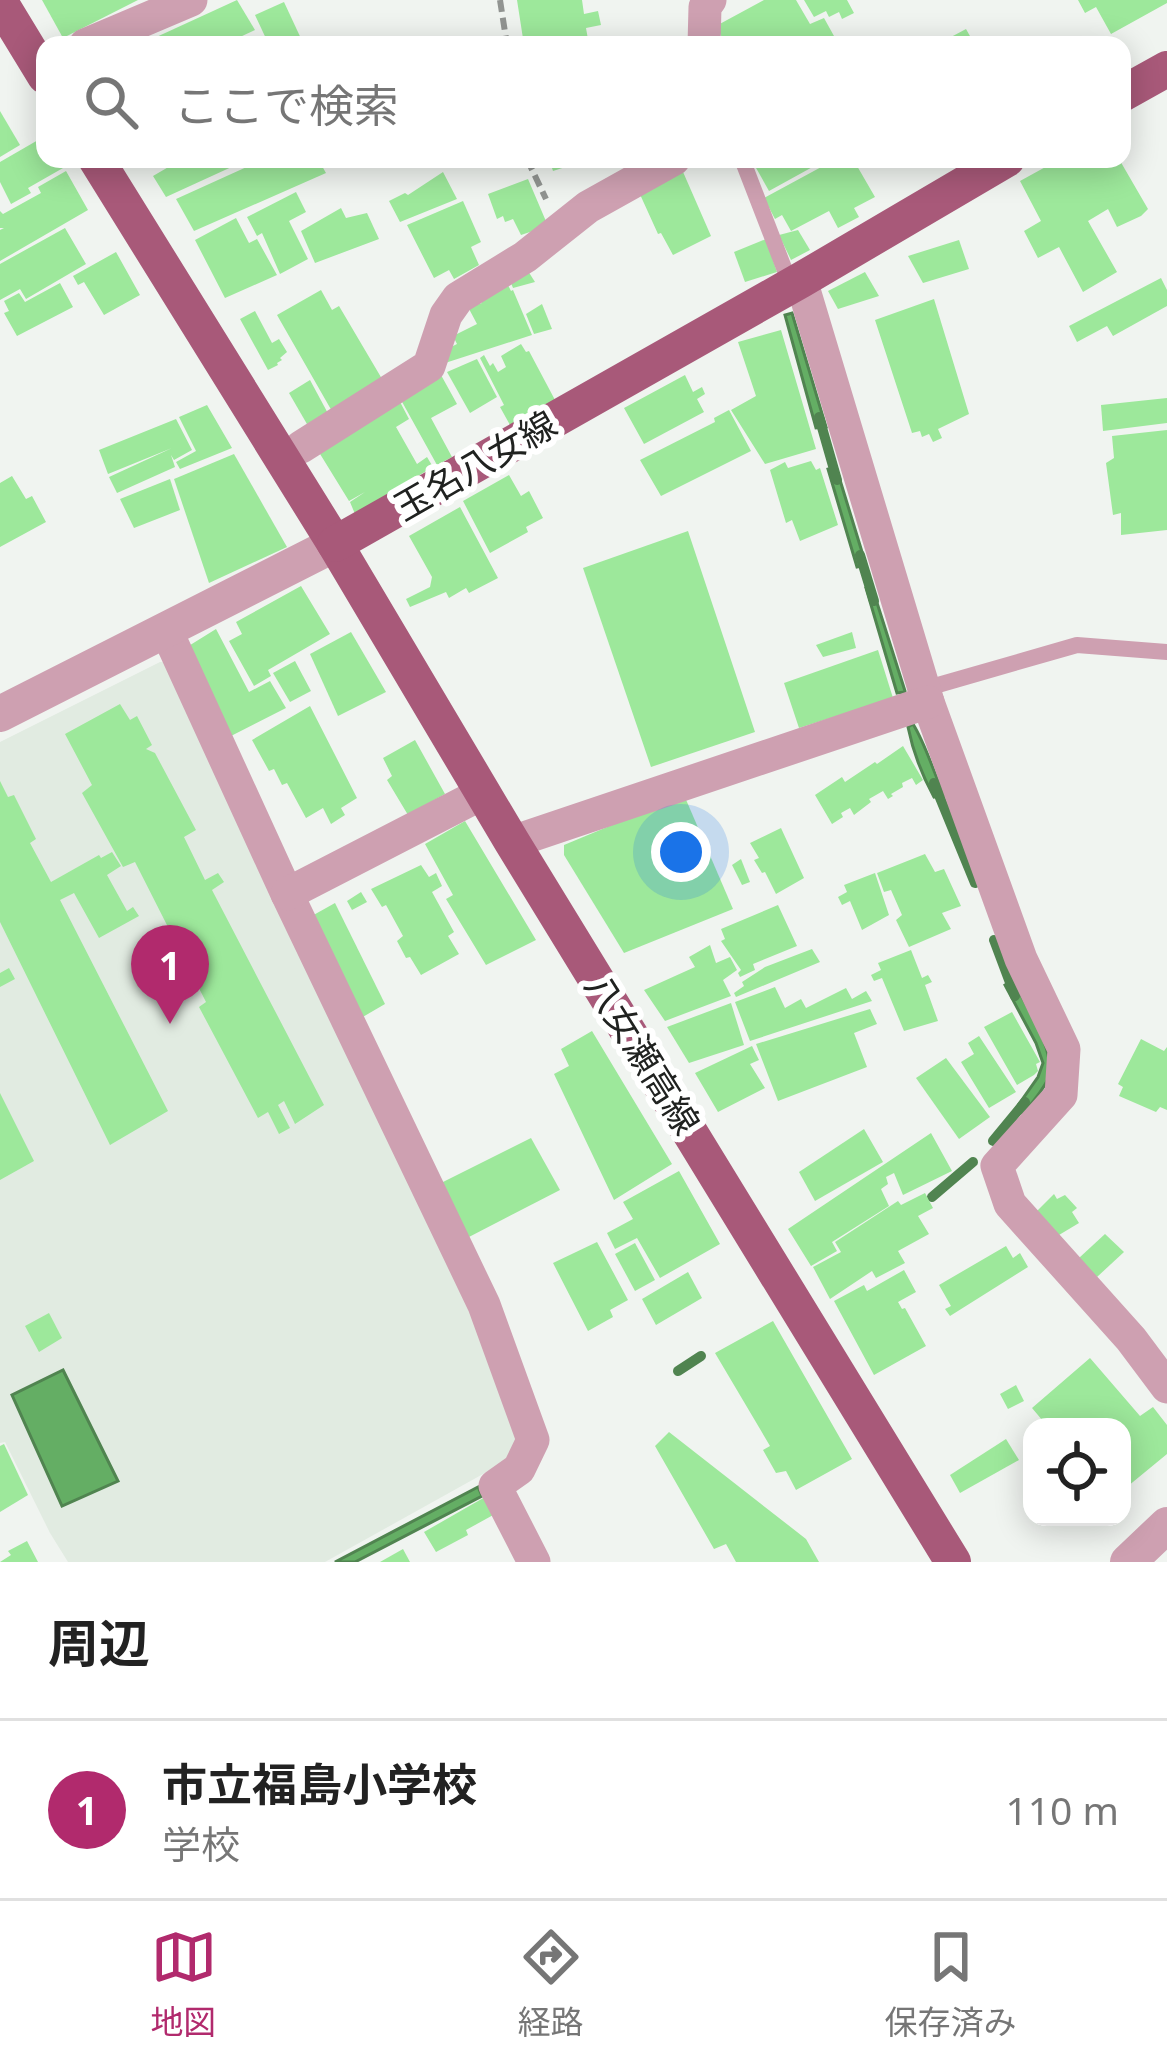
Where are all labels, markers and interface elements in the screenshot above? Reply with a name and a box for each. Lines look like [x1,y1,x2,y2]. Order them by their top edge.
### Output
search box [36,36,1131,168]
icon: search [78,69,144,135]
text: ここで検索 [174,74,399,135]
street label: 玉名八女線 [385,399,565,531]
your location [651,822,711,882]
pin: 1 [131,925,209,1024]
street label: 八女瀬高線 [575,965,711,1143]
map controls [1023,1418,1131,1526]
button: locate [1023,1418,1131,1526]
text: 周辺 [48,1607,150,1677]
text: 市立福島小学校 [162,1753,477,1814]
text: 1 [76,1783,98,1836]
text: 110 m [1005,1783,1119,1836]
text: 学校 [162,1817,240,1870]
tab: 地図 [151,1924,217,2044]
tab: 経路 [518,1924,584,2044]
tab: 保存済み [885,1924,1017,2044]

